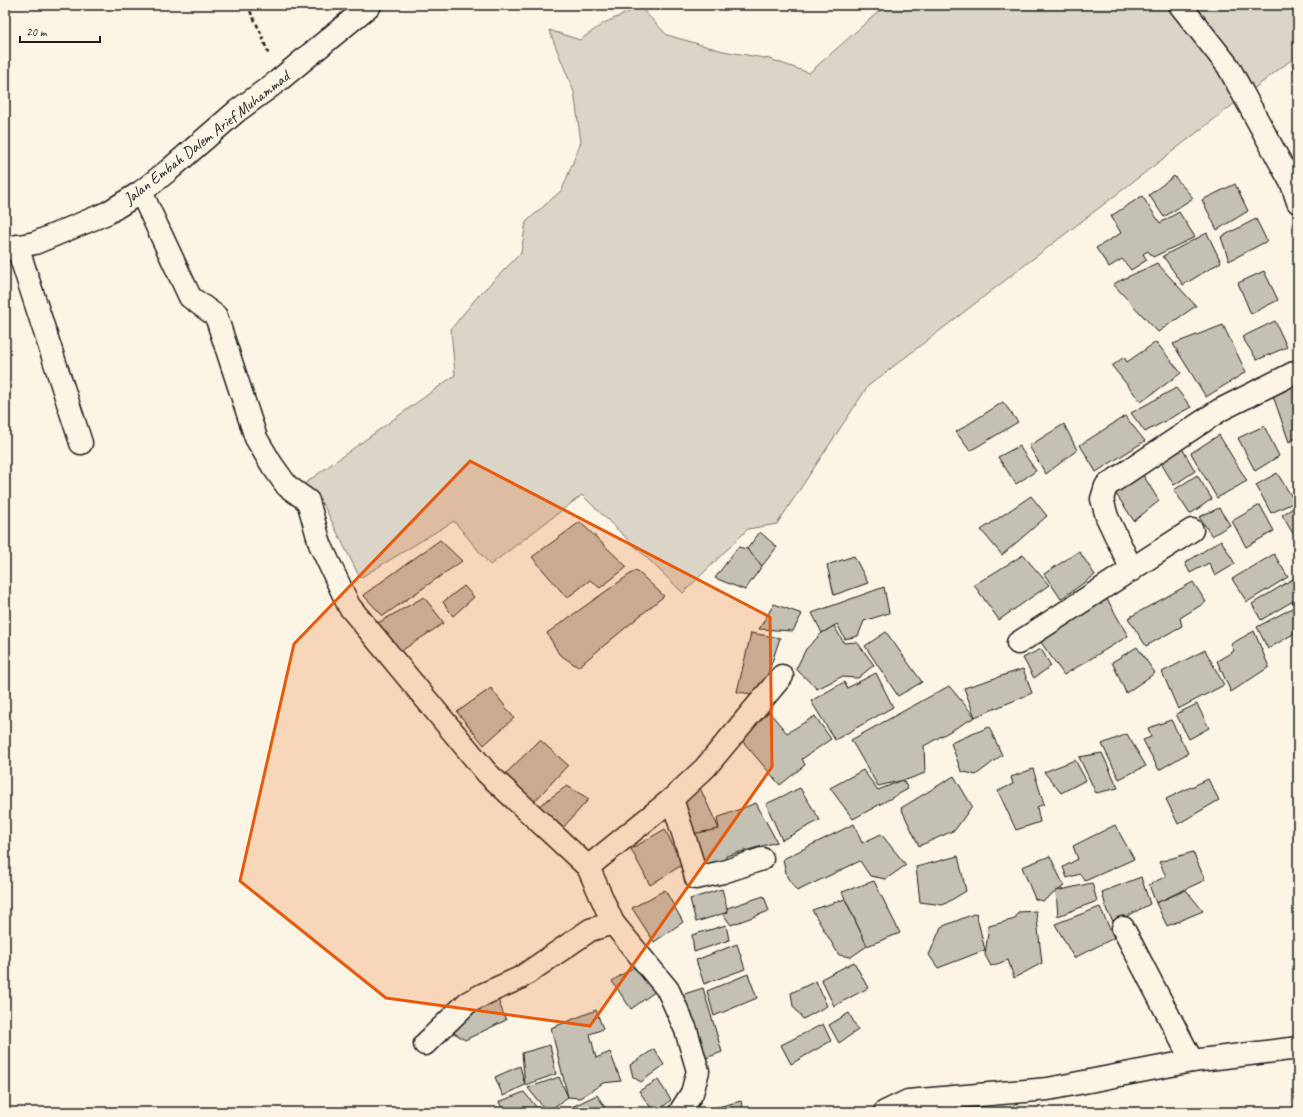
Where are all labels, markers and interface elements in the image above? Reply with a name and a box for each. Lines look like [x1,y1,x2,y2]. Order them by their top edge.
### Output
scale bar [20,18,100,44]
text: 20 m [26,24,48,40]
street label: Jalan Embah Dalem Arief Muhammad [119,65,296,209]

